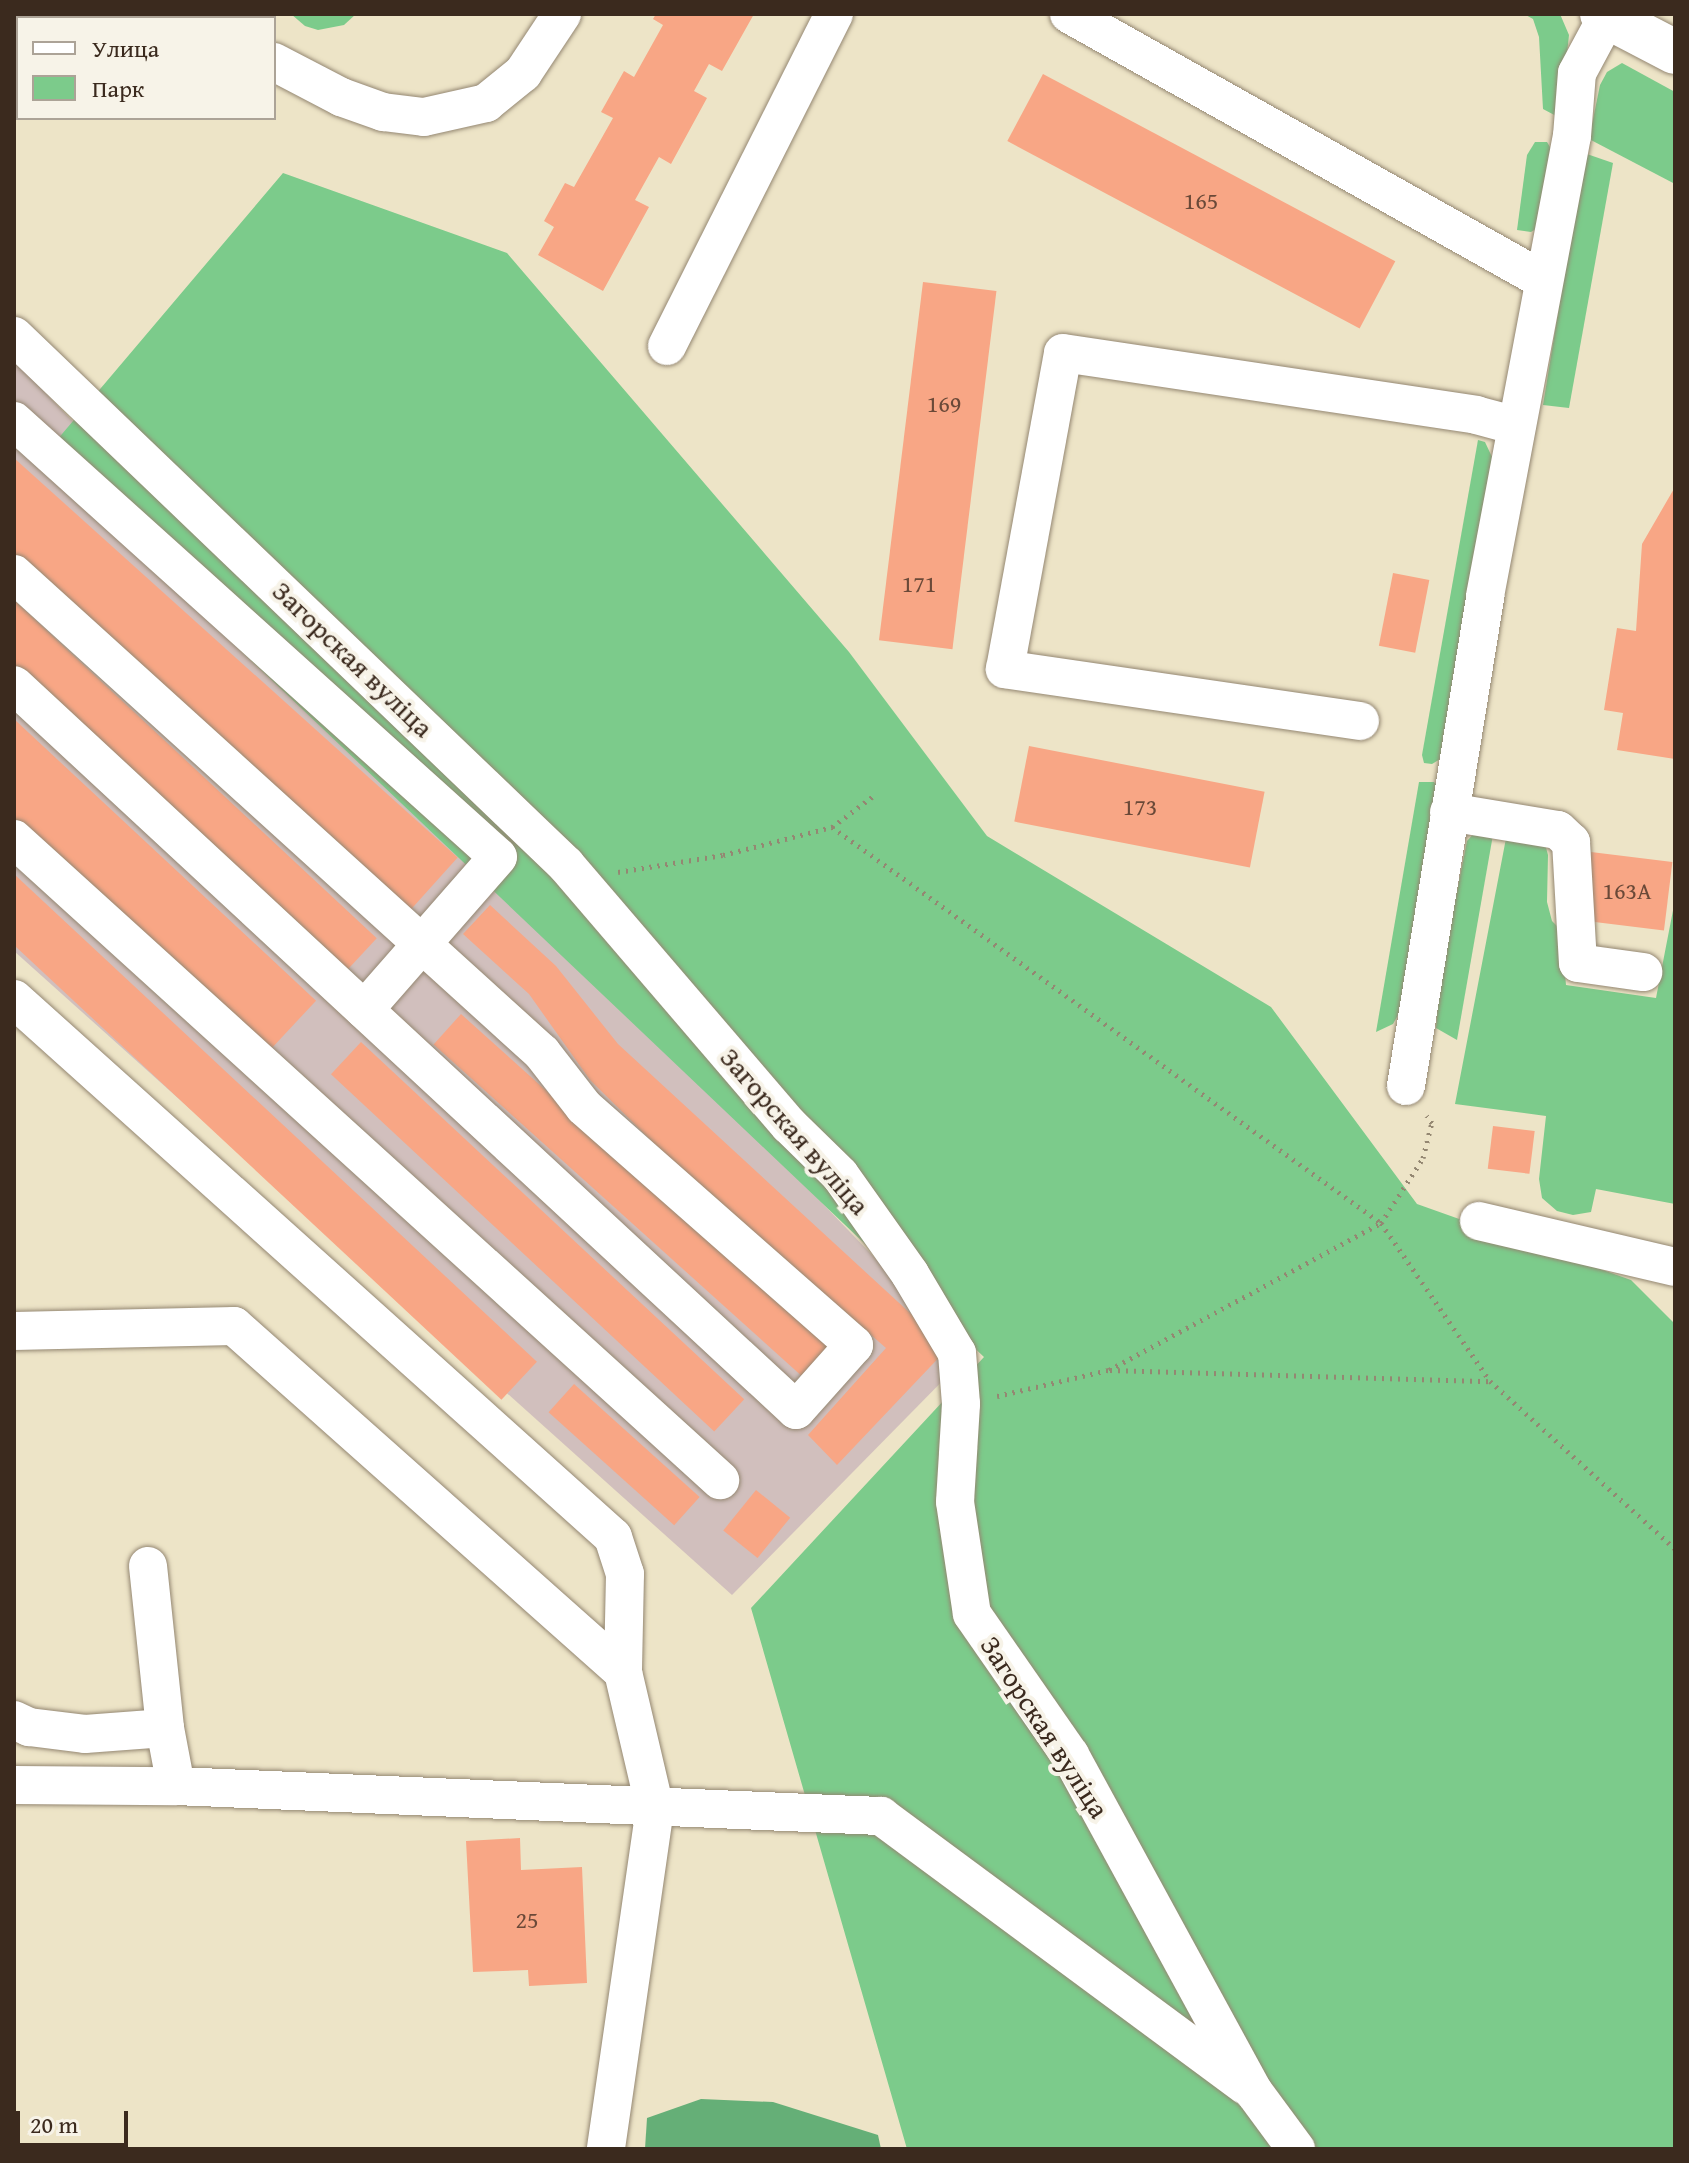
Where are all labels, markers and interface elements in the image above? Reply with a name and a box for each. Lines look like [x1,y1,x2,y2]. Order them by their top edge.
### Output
legend [16,16,276,120]
text: Улица [92,31,159,66]
text: Парк [92,71,144,106]
house number: 165 [1184,187,1218,215]
house number: 169 [927,390,961,418]
house number: 171 [902,570,936,598]
street label: Загорская вуліца [266,574,440,744]
house number: 173 [1123,793,1157,821]
house number: 163А [1602,877,1652,905]
street label: Загорская вуліца [713,1041,877,1221]
street label: Загорская вуліца [974,1630,1116,1824]
house number: 25 [515,1906,539,1934]
scale bar [20,2095,132,2145]
text: 20 m [30,2107,78,2142]

